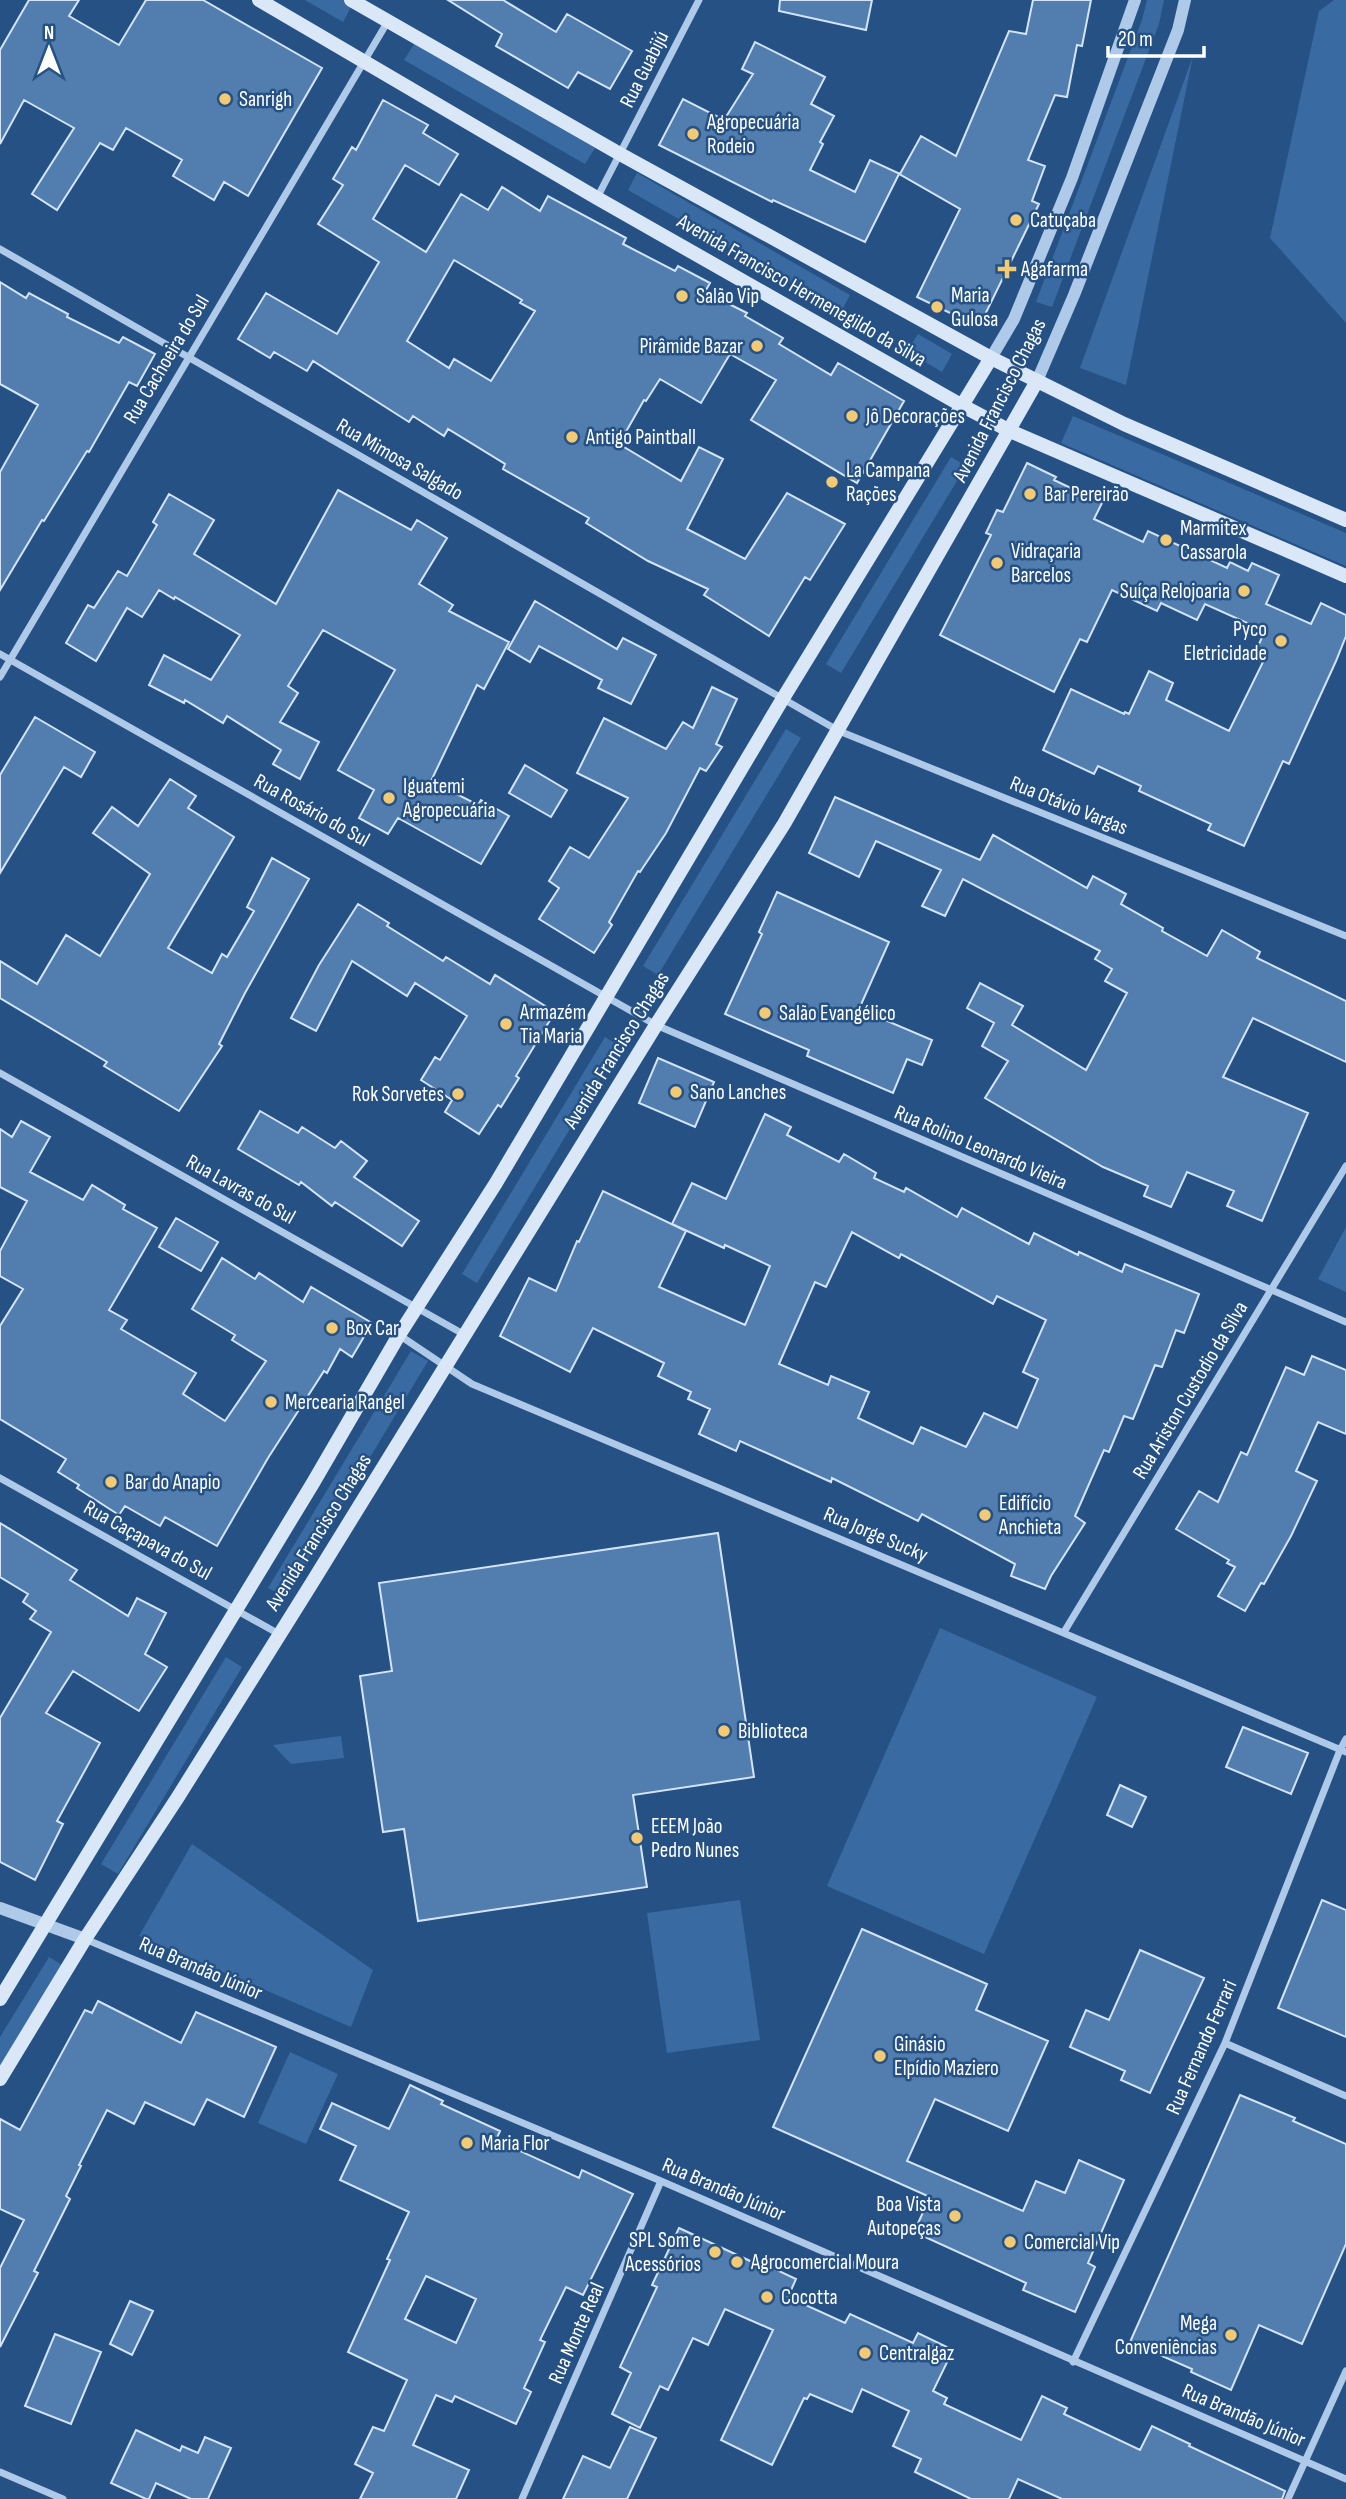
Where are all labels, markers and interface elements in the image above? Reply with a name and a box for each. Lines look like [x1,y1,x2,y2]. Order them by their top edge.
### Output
north arrow [14,14,84,84]
scale bar [1108,14,1204,58]
text: N [44,22,54,45]
street label: Rua Guabijú [615,27,674,112]
text: 20 m [1118,27,1153,52]
place label: Sanrigh [239,87,292,112]
marker: Sanrigh [217,91,233,107]
place label: Agropecuária Rodeio [706,110,799,159]
marker: Agropecuária Rodeio [685,126,701,142]
street label: Avenida Francisco Hermenegildo da Silva [672,208,931,372]
place label: Catuçaba [1030,208,1096,233]
marker: Catuçaba [1008,212,1024,228]
place label: Agafarma [1020,257,1088,282]
marker: Agafarma [999,261,1015,277]
place label: Maria Gulosa [951,283,998,332]
place label: Salão Vip [696,284,759,309]
marker: Salão Vip [674,288,690,304]
street label: Rua Cachoeira do Sul [118,290,215,428]
marker: Maria Gulosa [929,299,945,315]
street label: Avenida Francisco Chagas [947,314,1051,487]
place label: Pirâmide Bazar [639,334,743,359]
marker: Pirâmide Bazar [749,338,765,354]
place label: Jô Decorações [865,404,965,429]
marker: Jô Decorações [844,408,860,424]
street label: Rua Mimosa Salgado [332,413,467,506]
place label: Antigo Paintball [585,425,696,450]
marker: Antigo Paintball [564,429,580,445]
place label: La Campana Rações [846,458,930,507]
marker: La Campana Rações [824,474,840,490]
place label: Bar Pereirão [1044,482,1129,507]
marker: Bar Pereirão [1022,486,1038,502]
place label: Marmitex Cassarola [1180,516,1247,565]
marker: Marmitex Cassarola [1158,532,1174,548]
place label: Vidraçaria Barcelos [1011,539,1081,588]
marker: Vidraçaria Barcelos [989,555,1005,571]
place label: Suíça Relojoaria [1120,579,1230,604]
marker: Suíça Relojoaria [1236,583,1252,599]
place label: Pyco Eletricidade [1183,617,1267,666]
marker: Pyco Eletricidade [1273,633,1289,649]
street label: Rua Rosário do Sul [250,768,374,852]
street label: Rua Otávio Vargas [1006,771,1131,840]
place label: Iguatemi Agropecuária [402,774,495,823]
marker: Iguatemi Agropecuária [381,790,397,806]
street label: Avenida Francisco Chagas [558,967,675,1134]
place label: Armazém Tia Maria [519,1000,586,1049]
place label: Salão Evangélico [779,1001,896,1026]
marker: Salão Evangélico [757,1005,773,1021]
marker: Armazém Tia Maria [498,1016,514,1032]
place label: Sano Lanches [690,1080,786,1105]
place label: Rok Sorvetes [352,1082,444,1107]
marker: Sano Lanches [668,1084,684,1100]
marker: Rok Sorvetes [450,1086,466,1102]
street label: Rua Rolino Leonardo Vieira [891,1100,1071,1195]
street label: Rua Lavras do Sul [182,1149,300,1230]
street label: Rua Ariston Custodio da Silva [1127,1297,1253,1484]
place label: Box Car [346,1316,399,1341]
marker: Box Car [324,1320,340,1336]
place label: Mercearia Rangel [285,1390,405,1415]
marker: Mercearia Rangel [263,1394,279,1410]
street label: Avenida Francisco Chagas [260,1449,377,1616]
place label: Bar do Anapio [125,1470,220,1495]
marker: Bar do Anapio [103,1474,119,1490]
place label: Edifício Anchieta [998,1491,1061,1540]
street label: Rua Caçapava do Sul [79,1495,216,1586]
street label: Rua Jorge Sucky [820,1501,932,1568]
marker: Edifício Anchieta [977,1507,993,1523]
place label: Biblioteca [738,1719,808,1744]
marker: Biblioteca [716,1723,732,1739]
place label: EEEM João Pedro Nunes [651,1814,739,1863]
marker: EEEM João Pedro Nunes [629,1830,645,1846]
street label: Rua Brandão Júnior [135,1931,266,2006]
street label: Rua Fernando Ferrari [1161,1976,1242,2118]
place label: Ginásio Elpídio Maziero [894,2032,999,2081]
marker: Ginásio Elpídio Maziero [872,2048,888,2064]
place label: Maria Flor [481,2131,550,2156]
marker: Maria Flor [459,2135,475,2151]
street label: Rua Brandão Júnior [658,2152,789,2227]
place label: Boa Vista Autopeças [866,2192,941,2241]
marker: Boa Vista Autopeças [947,2208,963,2224]
place label: SPL Som e Acessórios [624,2228,701,2277]
place label: Comercial Vip [1024,2230,1120,2255]
marker: Comercial Vip [1002,2234,1018,2250]
marker: SPL Som e Acessórios [707,2244,723,2260]
place label: Agrocomercial Moura [750,2250,899,2275]
marker: Agrocomercial Moura [729,2254,745,2270]
street label: Rua Monte Real [543,2279,610,2388]
place label: Cocotta [781,2285,838,2310]
marker: Cocotta [759,2289,775,2305]
place label: Mega Conveniências [1115,2311,1217,2360]
marker: Mega Conveniências [1223,2327,1239,2343]
place label: Centralgaz [879,2341,955,2366]
marker: Centralgaz [857,2345,873,2361]
street label: Rua Brandão Júnior [1178,2378,1309,2453]

